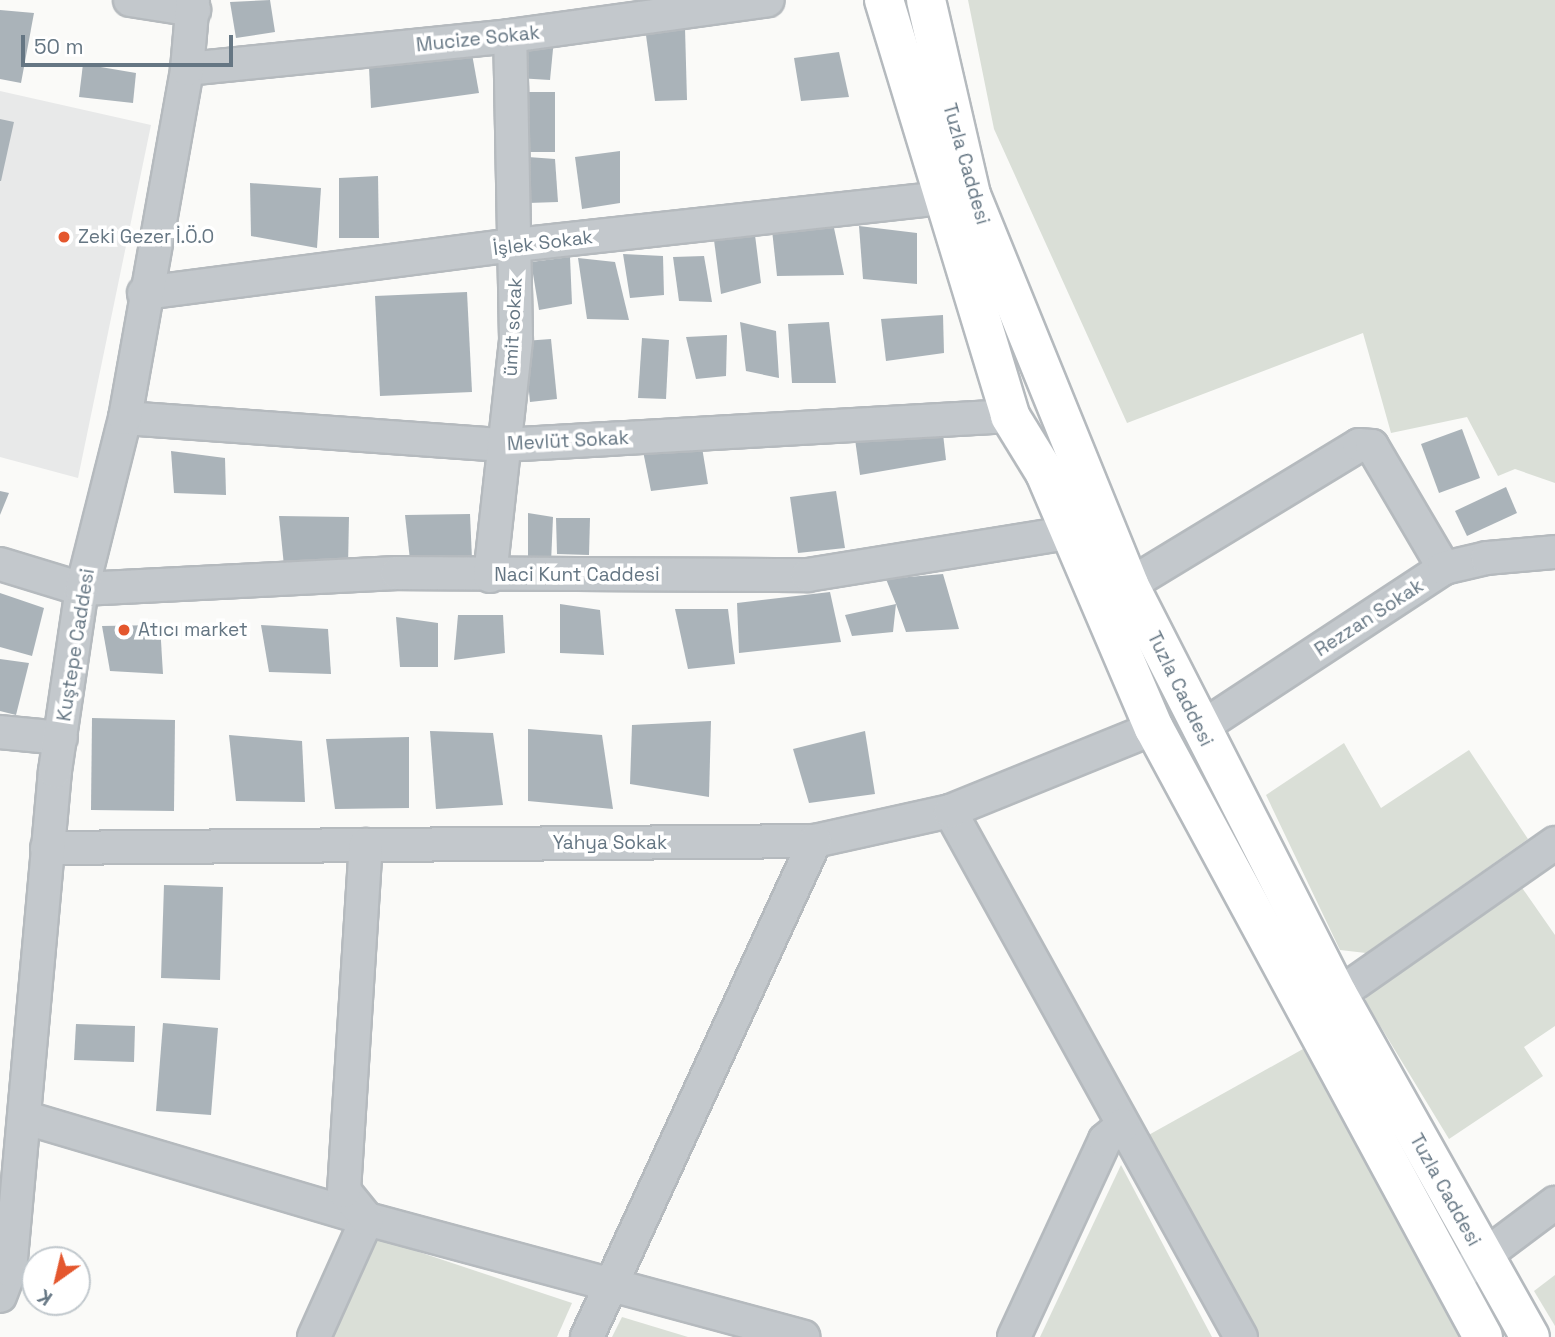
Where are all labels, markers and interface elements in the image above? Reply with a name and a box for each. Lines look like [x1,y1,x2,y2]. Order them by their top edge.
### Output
scale bar [24,21,236,65]
street label: Mucize Sokak [415,21,541,57]
text: 50 m [34,33,84,60]
street label: Tuzla Caddesi [938,101,994,227]
place label: Zeki Gezer İ.Ö.O [78,226,214,248]
street label: İşlek Sokak [492,226,594,260]
marker: Zeki Gezer İ.Ö.O [56,229,72,245]
street label: ümit sokak [499,277,527,377]
street label: Mevlüt Sokak [506,426,630,456]
street label: Naci Kunt Caddesi [494,564,660,586]
street label: Kuştepe Caddesi [53,567,99,723]
street label: Rezzan Sokak [1311,574,1427,662]
place label: Atıcı market [138,619,248,641]
marker: Atıcı market [116,622,132,638]
street label: Tuzla Caddesi [1142,628,1218,750]
street label: Yahya Sokak [553,832,667,854]
street label: Tuzla Caddesi [1405,1130,1485,1250]
north arrow [21,1246,91,1316]
text: K [33,1283,57,1311]

